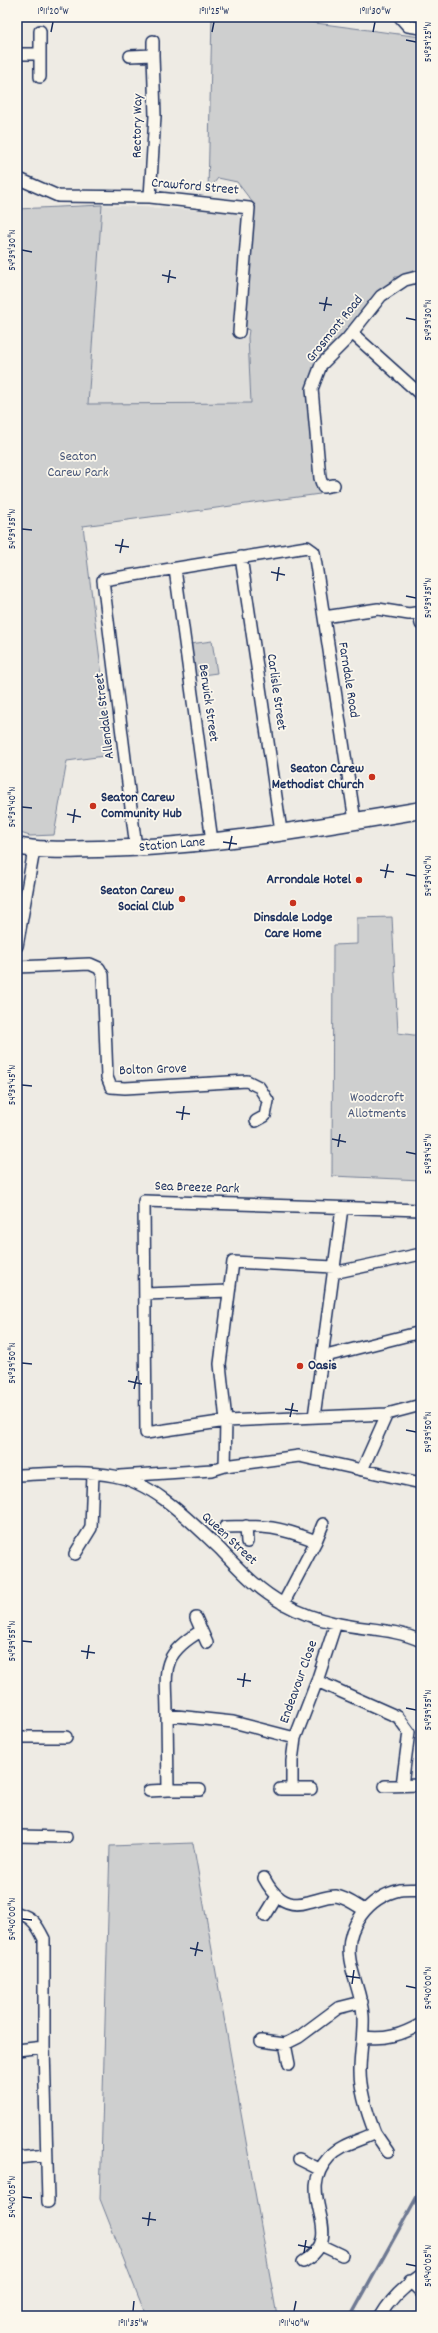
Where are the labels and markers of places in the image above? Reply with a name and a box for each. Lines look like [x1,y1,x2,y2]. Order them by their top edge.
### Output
place label: Seaton Carew Methodist Church [272,759,365,795]
marker: Seaton Carew Methodist Church [367,772,377,782]
place label: Seaton Carew Community Hub [101,788,182,824]
marker: Seaton Carew Community Hub [88,801,98,811]
place label: Arrondale Hotel [266,870,352,890]
marker: Arrondale Hotel [354,875,364,885]
place label: Seaton Carew Social Club [100,881,174,917]
marker: Seaton Carew Social Club [177,894,187,904]
marker: Dinsdale Lodge Care Home [288,898,298,908]
place label: Dinsdale Lodge Care Home [254,908,332,944]
place label: Oasis [308,1356,337,1376]
marker: Oasis [295,1361,305,1371]

